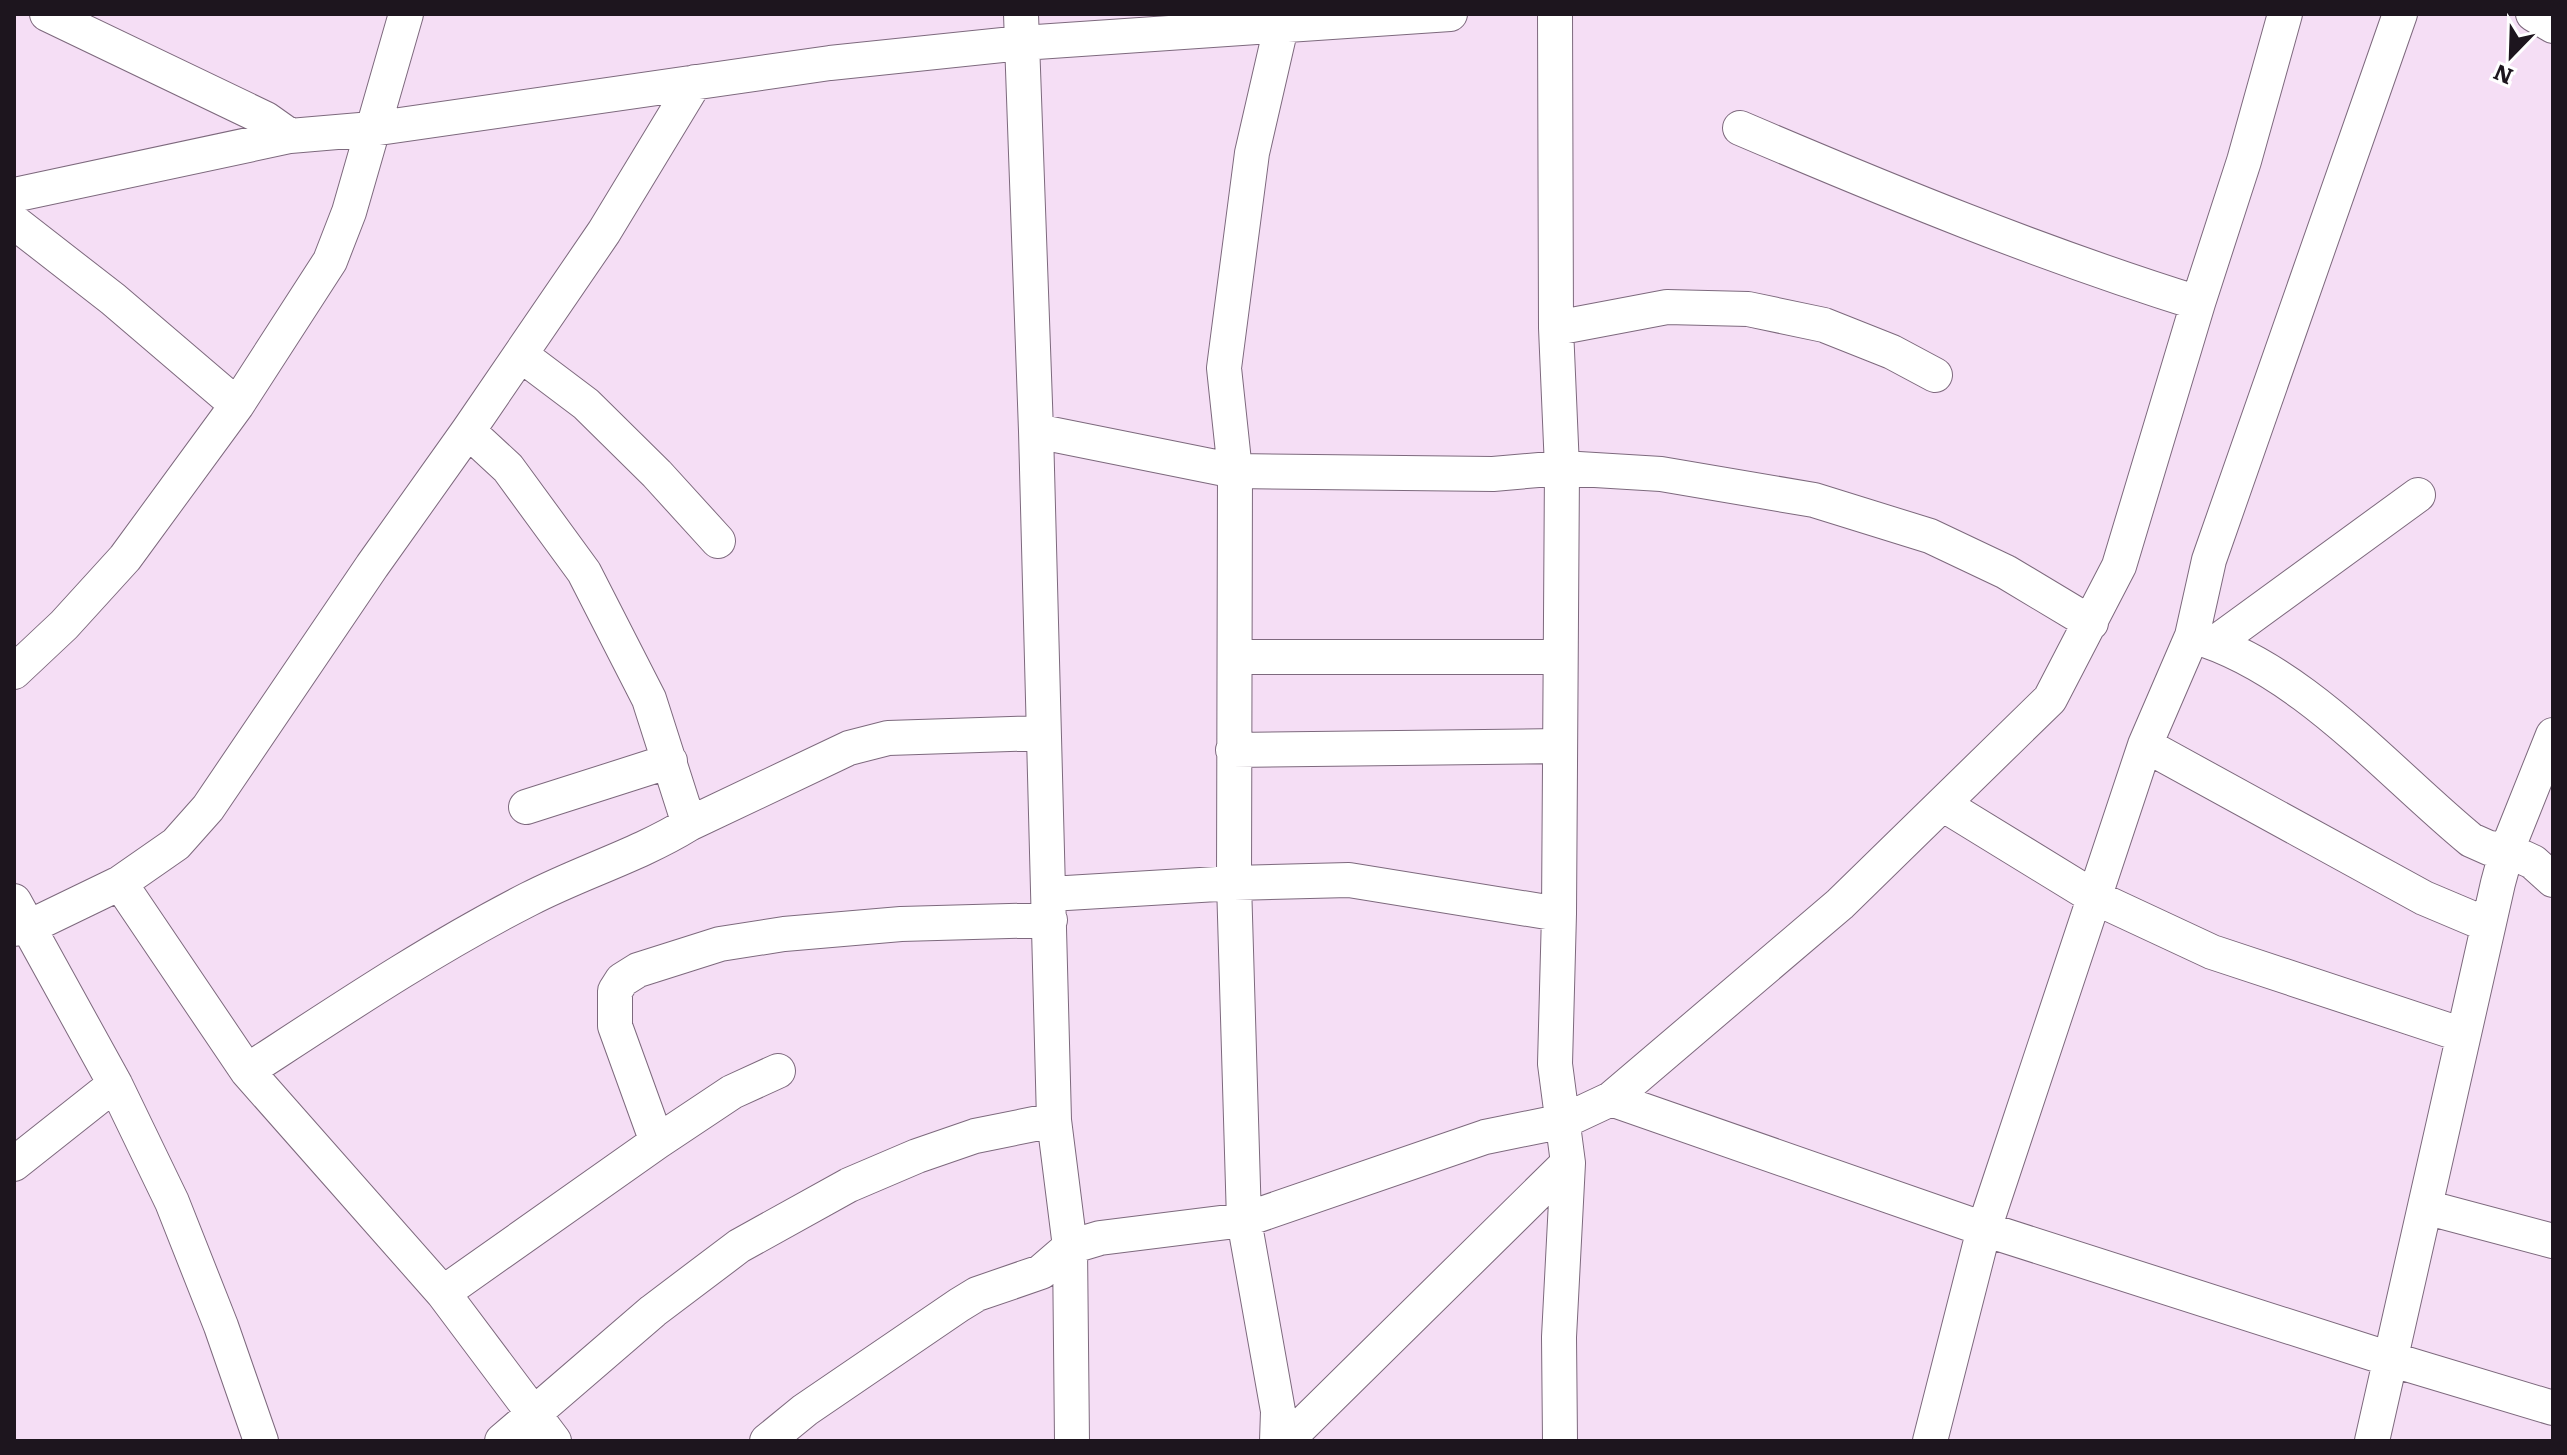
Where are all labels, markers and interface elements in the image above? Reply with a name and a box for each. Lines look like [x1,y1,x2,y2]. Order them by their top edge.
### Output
north arrow [2471,16,2551,96]
text: N [2488,57,2518,95]

